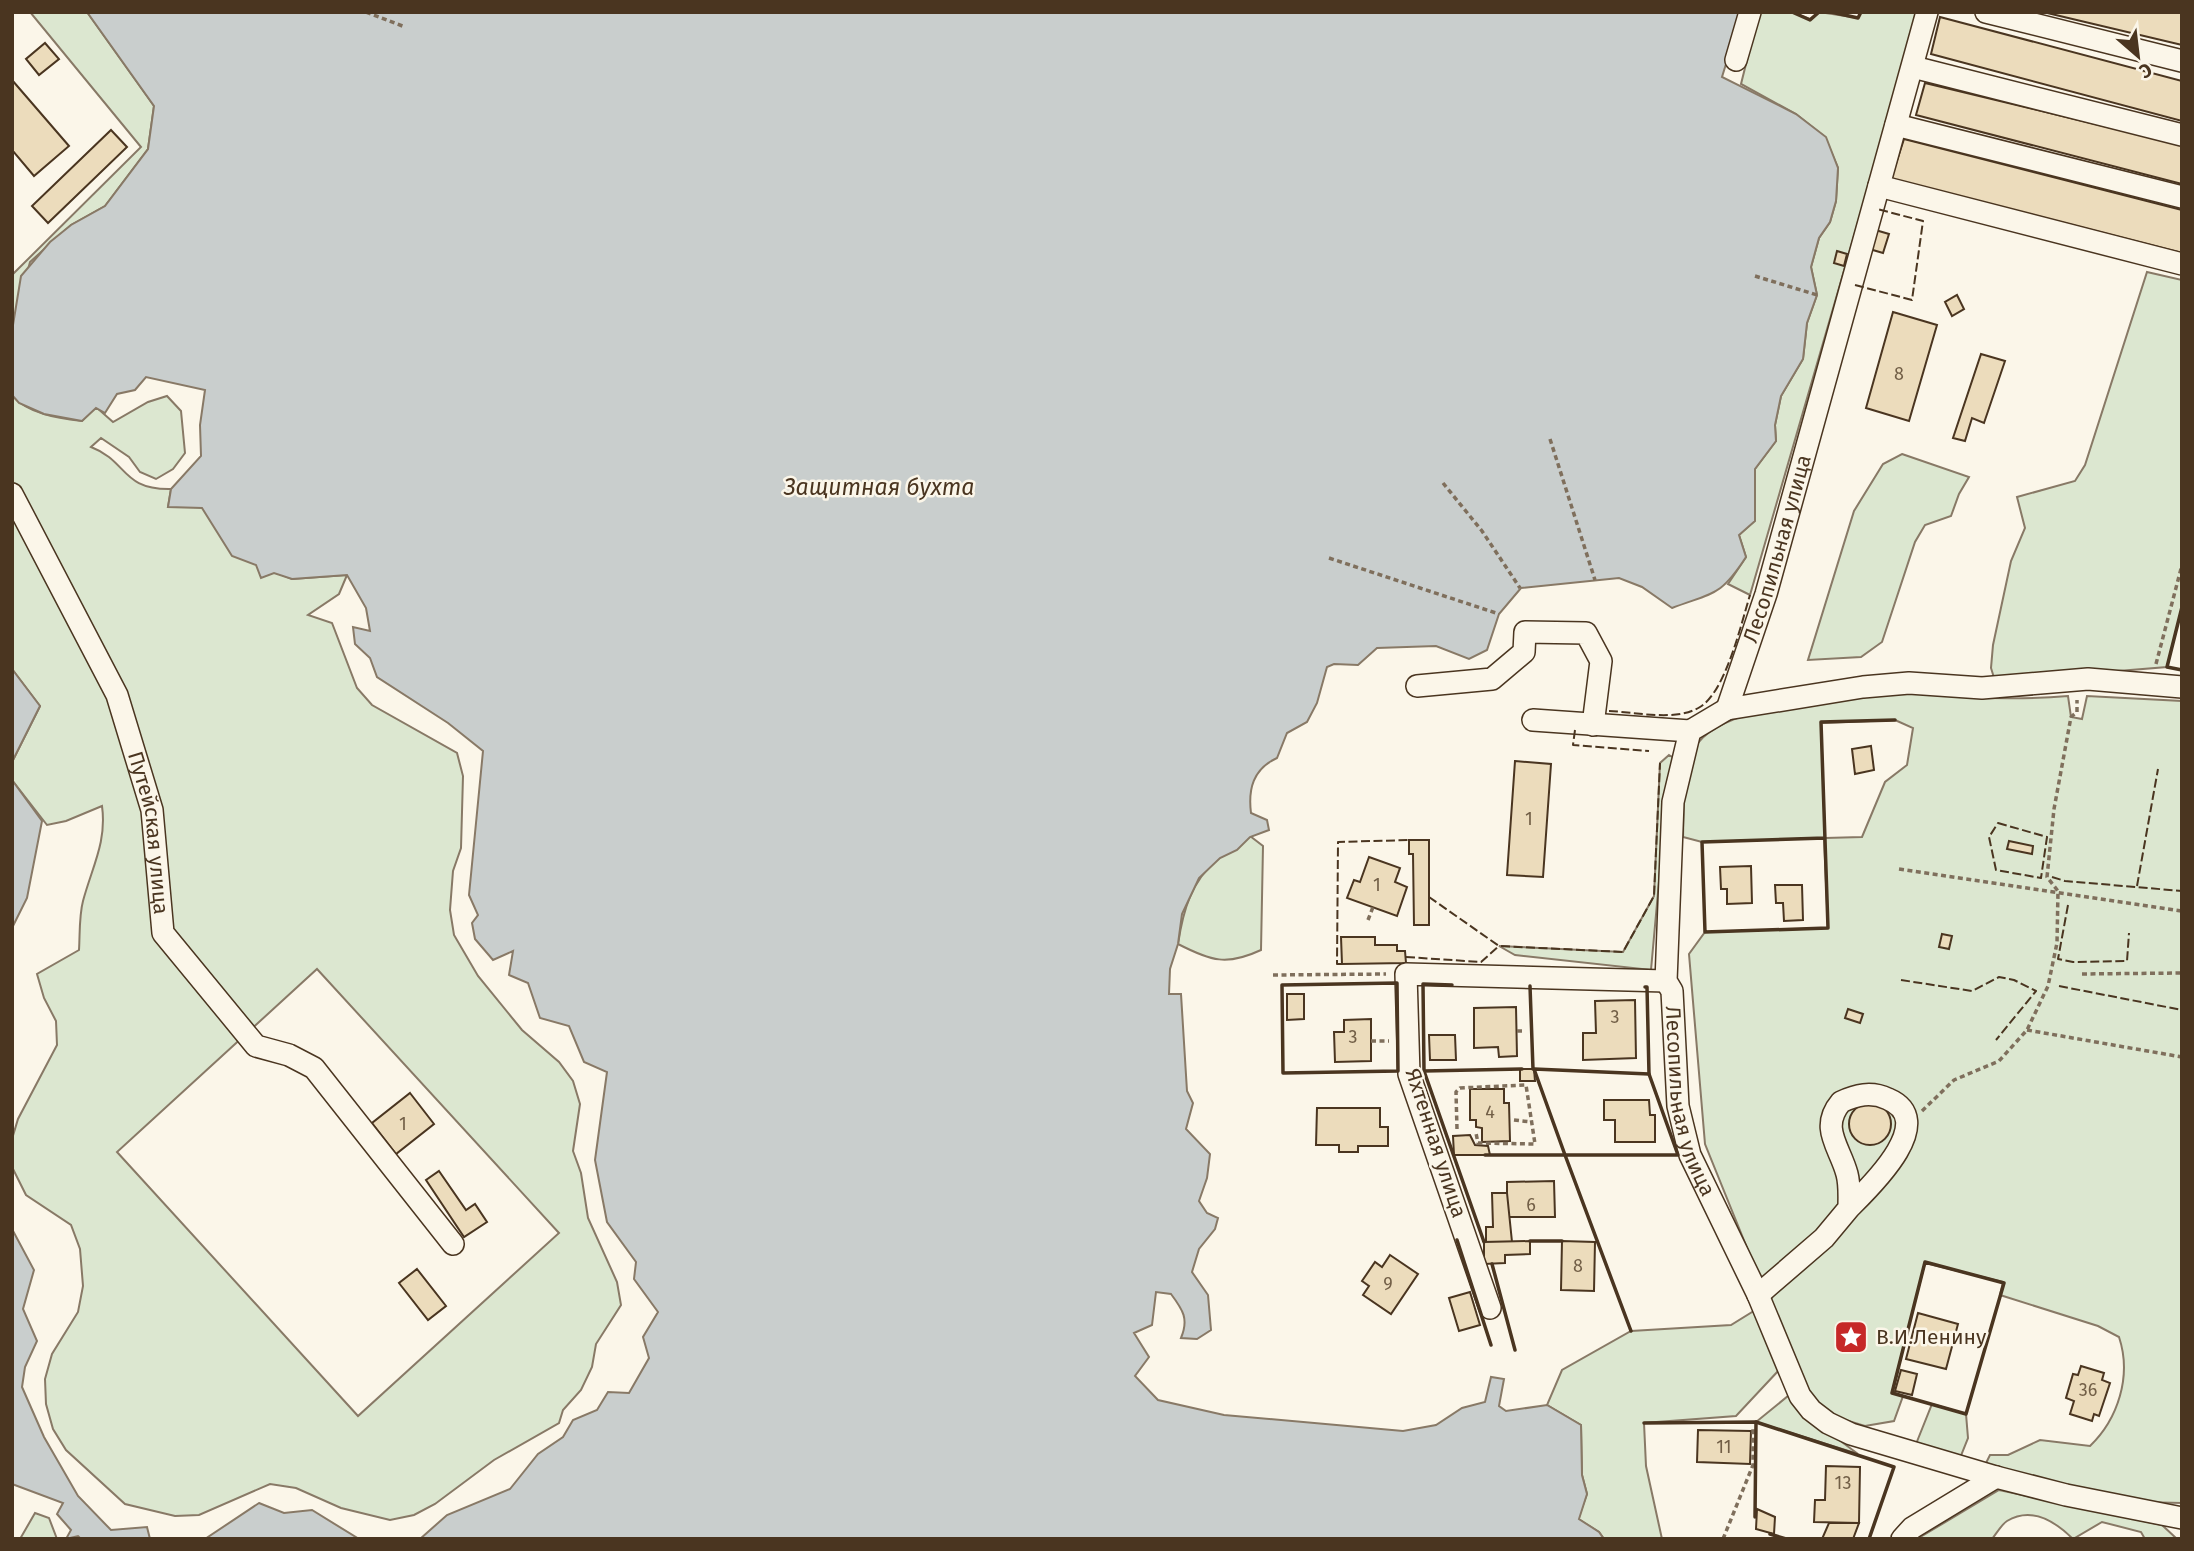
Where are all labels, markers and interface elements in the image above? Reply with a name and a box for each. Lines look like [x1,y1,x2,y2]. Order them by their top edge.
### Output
north arrow [2103,21,2173,91]
text: С [2135,58,2156,83]
house number: 8 [1894,363,1904,385]
street label: Лесопильная улица [1737,452,1817,646]
water label: Защитная бухта [783,473,974,501]
street label: Путейская улица [122,748,174,915]
house number: 1 [1525,808,1533,830]
house number: 1 [1373,874,1381,896]
street label: Лесопильная улица [1660,1005,1721,1200]
house number: 3 [1611,1006,1619,1028]
house number: 3 [1349,1026,1357,1048]
street label: Яхтенная улица [1400,1065,1472,1221]
house number: 4 [1485,1101,1495,1123]
house number: 1 [399,1113,407,1135]
house number: 6 [1526,1194,1536,1216]
house number: 8 [1573,1255,1583,1277]
house number: 9 [1383,1273,1393,1295]
place icon: В.И.Ленину [1832,1318,1870,1356]
place label: В.И.Ленину [1876,1324,1987,1350]
house number: 36 [2079,1379,2097,1401]
house number: 11 [1716,1436,1732,1458]
house number: 13 [1835,1472,1851,1494]

